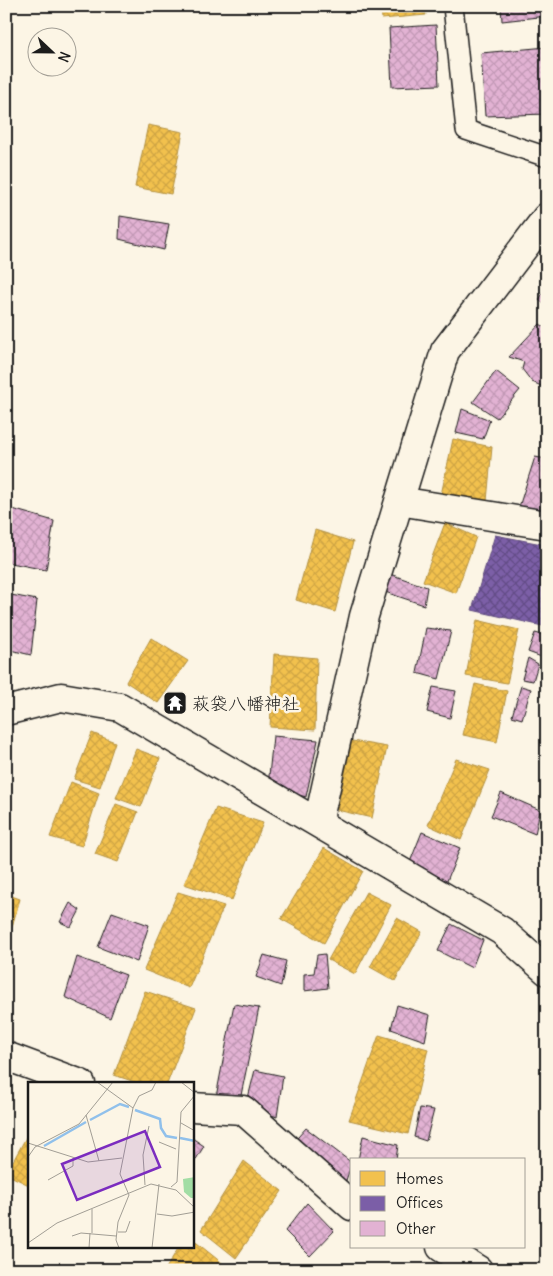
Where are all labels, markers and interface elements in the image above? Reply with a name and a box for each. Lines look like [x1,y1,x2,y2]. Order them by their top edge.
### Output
north arrow [28,28,78,78]
text: N [54,49,74,65]
temple icon: 萩袋八幡神社 [162,690,188,716]
place label: 萩袋八幡神社 [192,692,300,715]
inset map [28,1082,194,1248]
legend [350,1158,526,1248]
text: Homes [396,1169,443,1188]
text: Offices [396,1193,443,1212]
text: Other [396,1219,436,1238]

